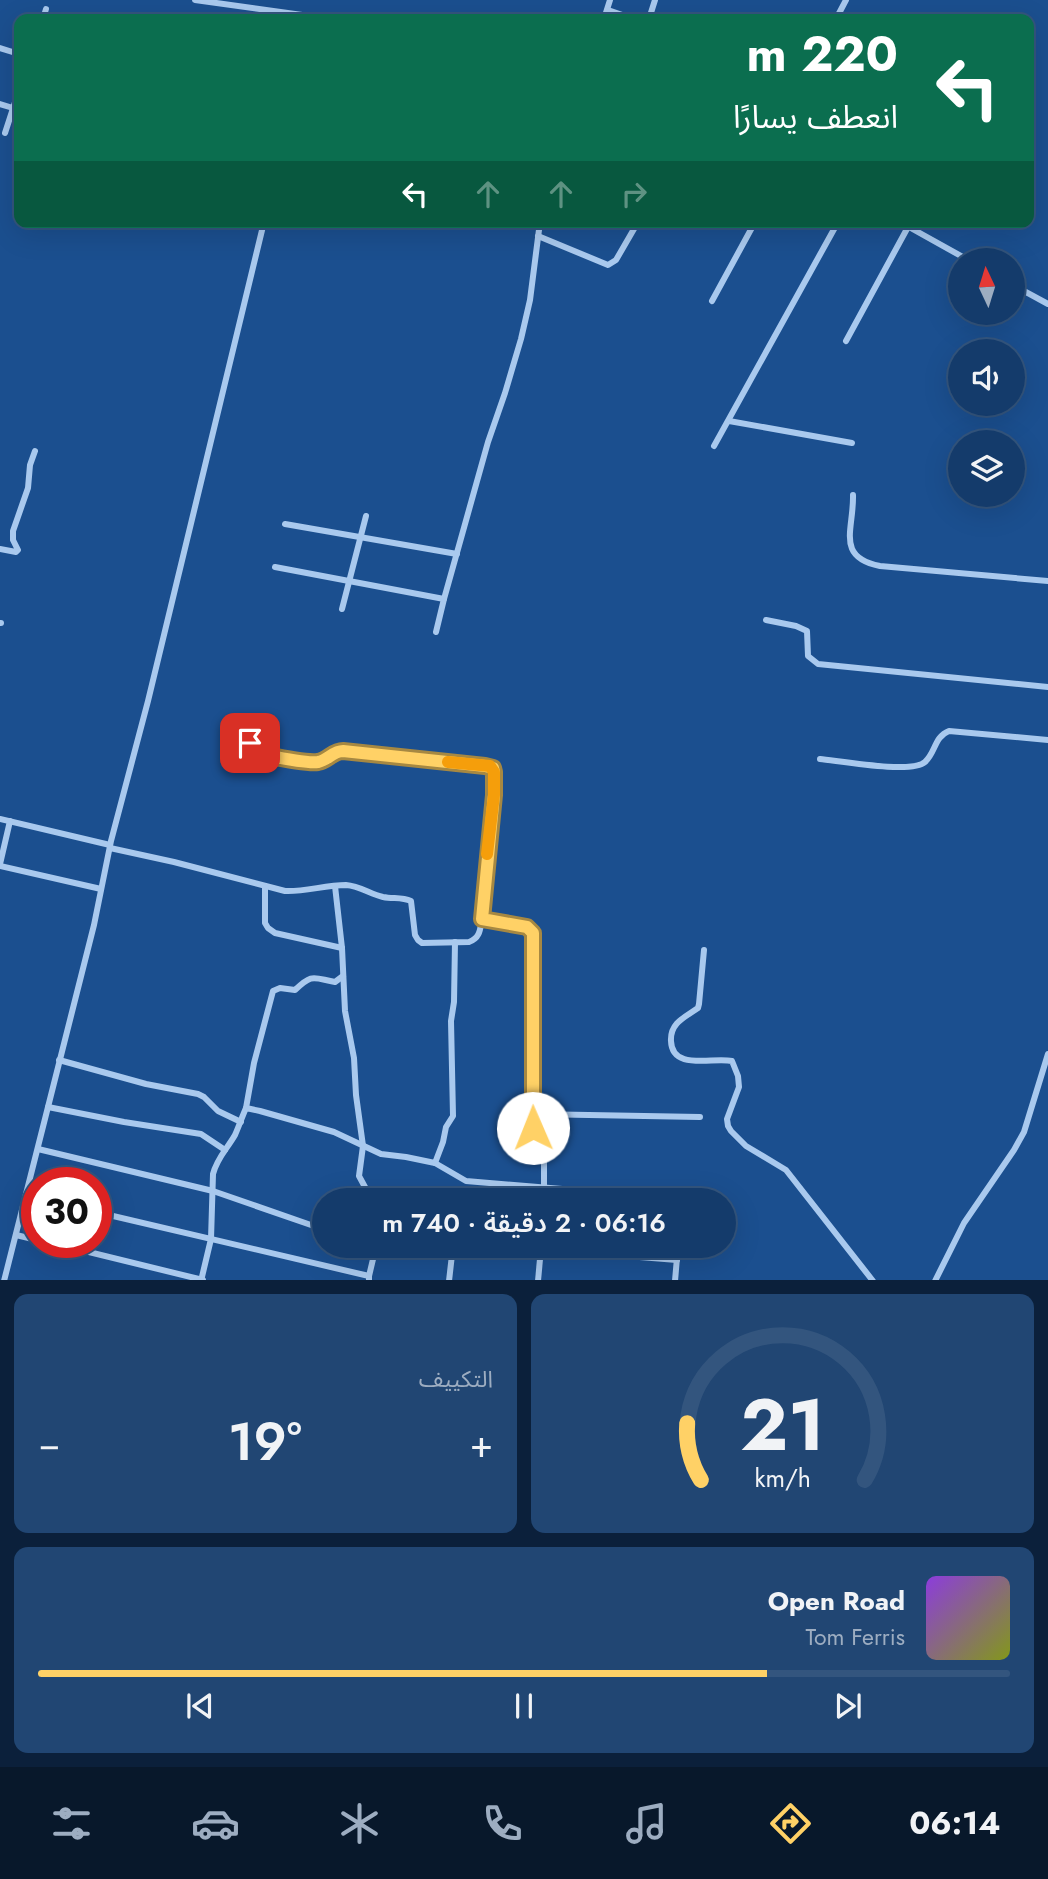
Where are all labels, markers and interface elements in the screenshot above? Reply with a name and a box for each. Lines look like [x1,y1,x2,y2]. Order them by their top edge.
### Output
text: 220 m [746,19,898,89]
icon: left [922,42,1013,133]
text: انعطف يسارًا [733,94,898,140]
icon: left [396,175,434,213]
icon: ahead [469,175,507,213]
icon: ahead [542,175,580,213]
icon: right [615,175,653,213]
north arrow [948,248,1026,326]
map controls [948,248,1025,507]
button: sound [948,339,1025,416]
button: layers [948,430,1025,507]
pin [220,713,280,773]
icon: arrive [231,724,269,762]
position arrow [496,1091,570,1165]
speed limit sign: 30 [21,1167,112,1258]
text: 06:16 · 2 دقيقة · 740 m [382,1204,666,1242]
text: التكييف [419,1362,493,1396]
text: 21 [740,1372,825,1477]
text: 19° [228,1404,302,1480]
text: − [38,1416,60,1471]
text: + [470,1416,493,1471]
text: km/h [754,1459,811,1495]
text: Open Road [768,1582,905,1620]
text: Tom Ferris [806,1620,905,1654]
icon: previous [181,1687,219,1725]
icon: pause [505,1687,543,1725]
icon: next [829,1687,867,1725]
icon: filters [47,1799,96,1848]
icon: car [191,1799,240,1848]
icon: climate [335,1799,384,1848]
icon: phone [478,1799,527,1848]
icon: music [622,1799,671,1848]
icon: directions [766,1799,815,1848]
text: 06:14 [909,1800,1001,1846]

